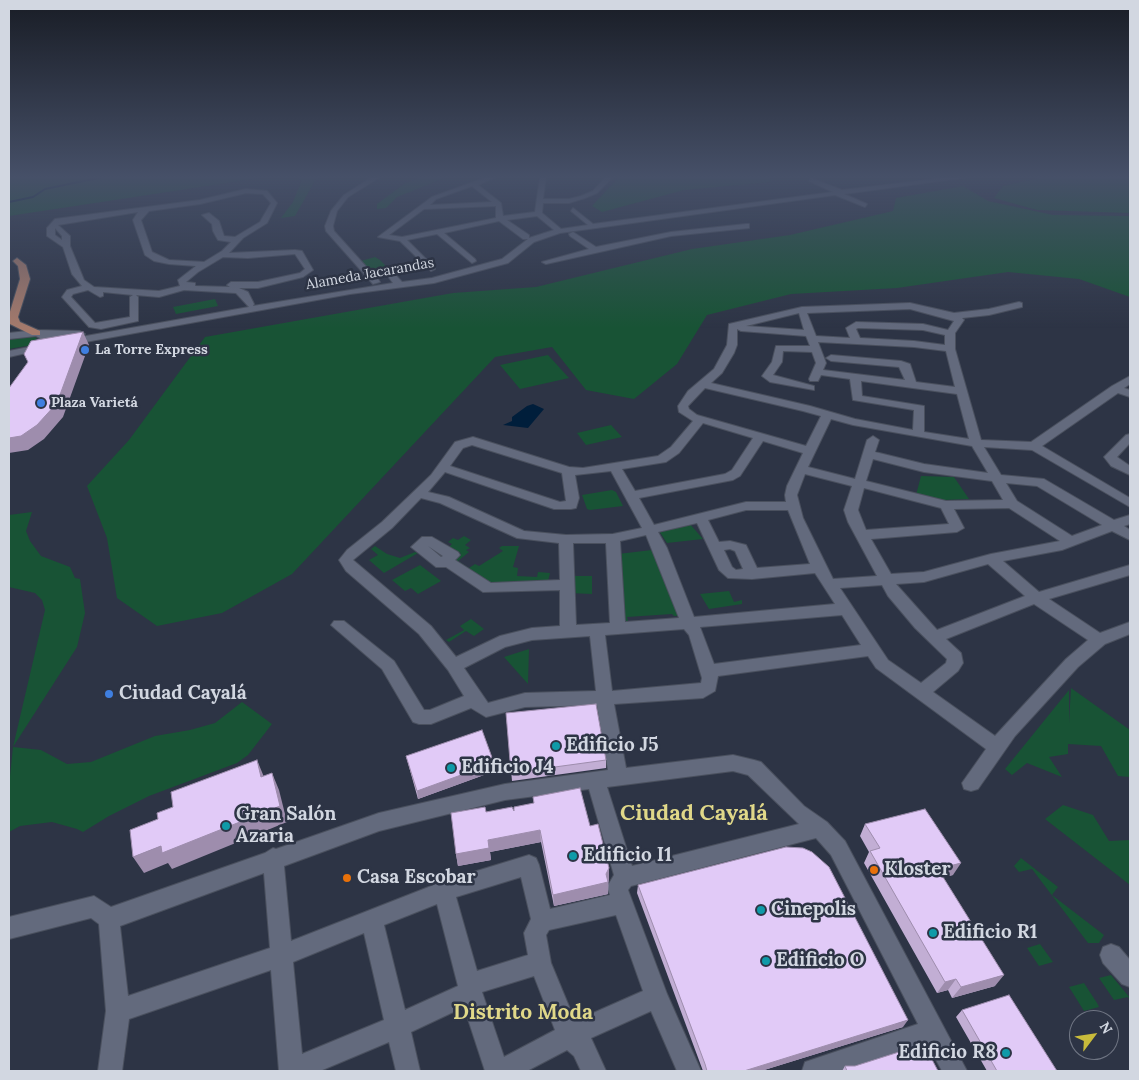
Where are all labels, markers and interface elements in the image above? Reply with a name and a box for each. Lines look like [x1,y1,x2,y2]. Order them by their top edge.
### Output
street label: Alameda Jacarandas [305,254,435,294]
place label: La Torre Express [95,342,208,358]
marker: La Torre Express [79,344,91,356]
place label: Plaza Varietá [51,395,138,411]
marker: Plaza Varietá [35,397,47,409]
place label: Ciudad Cayalá [119,683,247,705]
marker: Ciudad Cayalá [103,688,115,700]
place label: Edificio J5 [566,735,659,757]
marker: Edificio J5 [550,740,562,752]
place label: Edificio J4 [461,757,554,779]
marker: Edificio J4 [445,762,457,774]
district label: Ciudad Cayalá [620,801,768,827]
place label: Gran Salón Azaria [236,804,336,848]
marker: Gran Salón Azaria [220,820,232,832]
place label: Edificio I1 [583,845,672,867]
marker: Edificio I1 [567,850,579,862]
place label: Kloster [884,859,951,881]
marker: Kloster [868,864,880,876]
place label: Casa Escobar [357,867,476,889]
marker: Casa Escobar [341,872,353,884]
place label: Cinepolis [771,899,856,921]
marker: Cinepolis [755,904,767,916]
place label: Edificio R1 [943,922,1038,944]
marker: Edificio R1 [927,927,939,939]
place label: Edificio O [776,950,864,972]
marker: Edificio O [760,955,772,967]
district label: Distrito Moda [453,1000,593,1026]
north arrow [1069,1010,1119,1060]
text: N [1095,1019,1116,1037]
place label: Edificio R8 [898,1042,996,1064]
marker: Edificio R8 [1000,1047,1012,1059]

